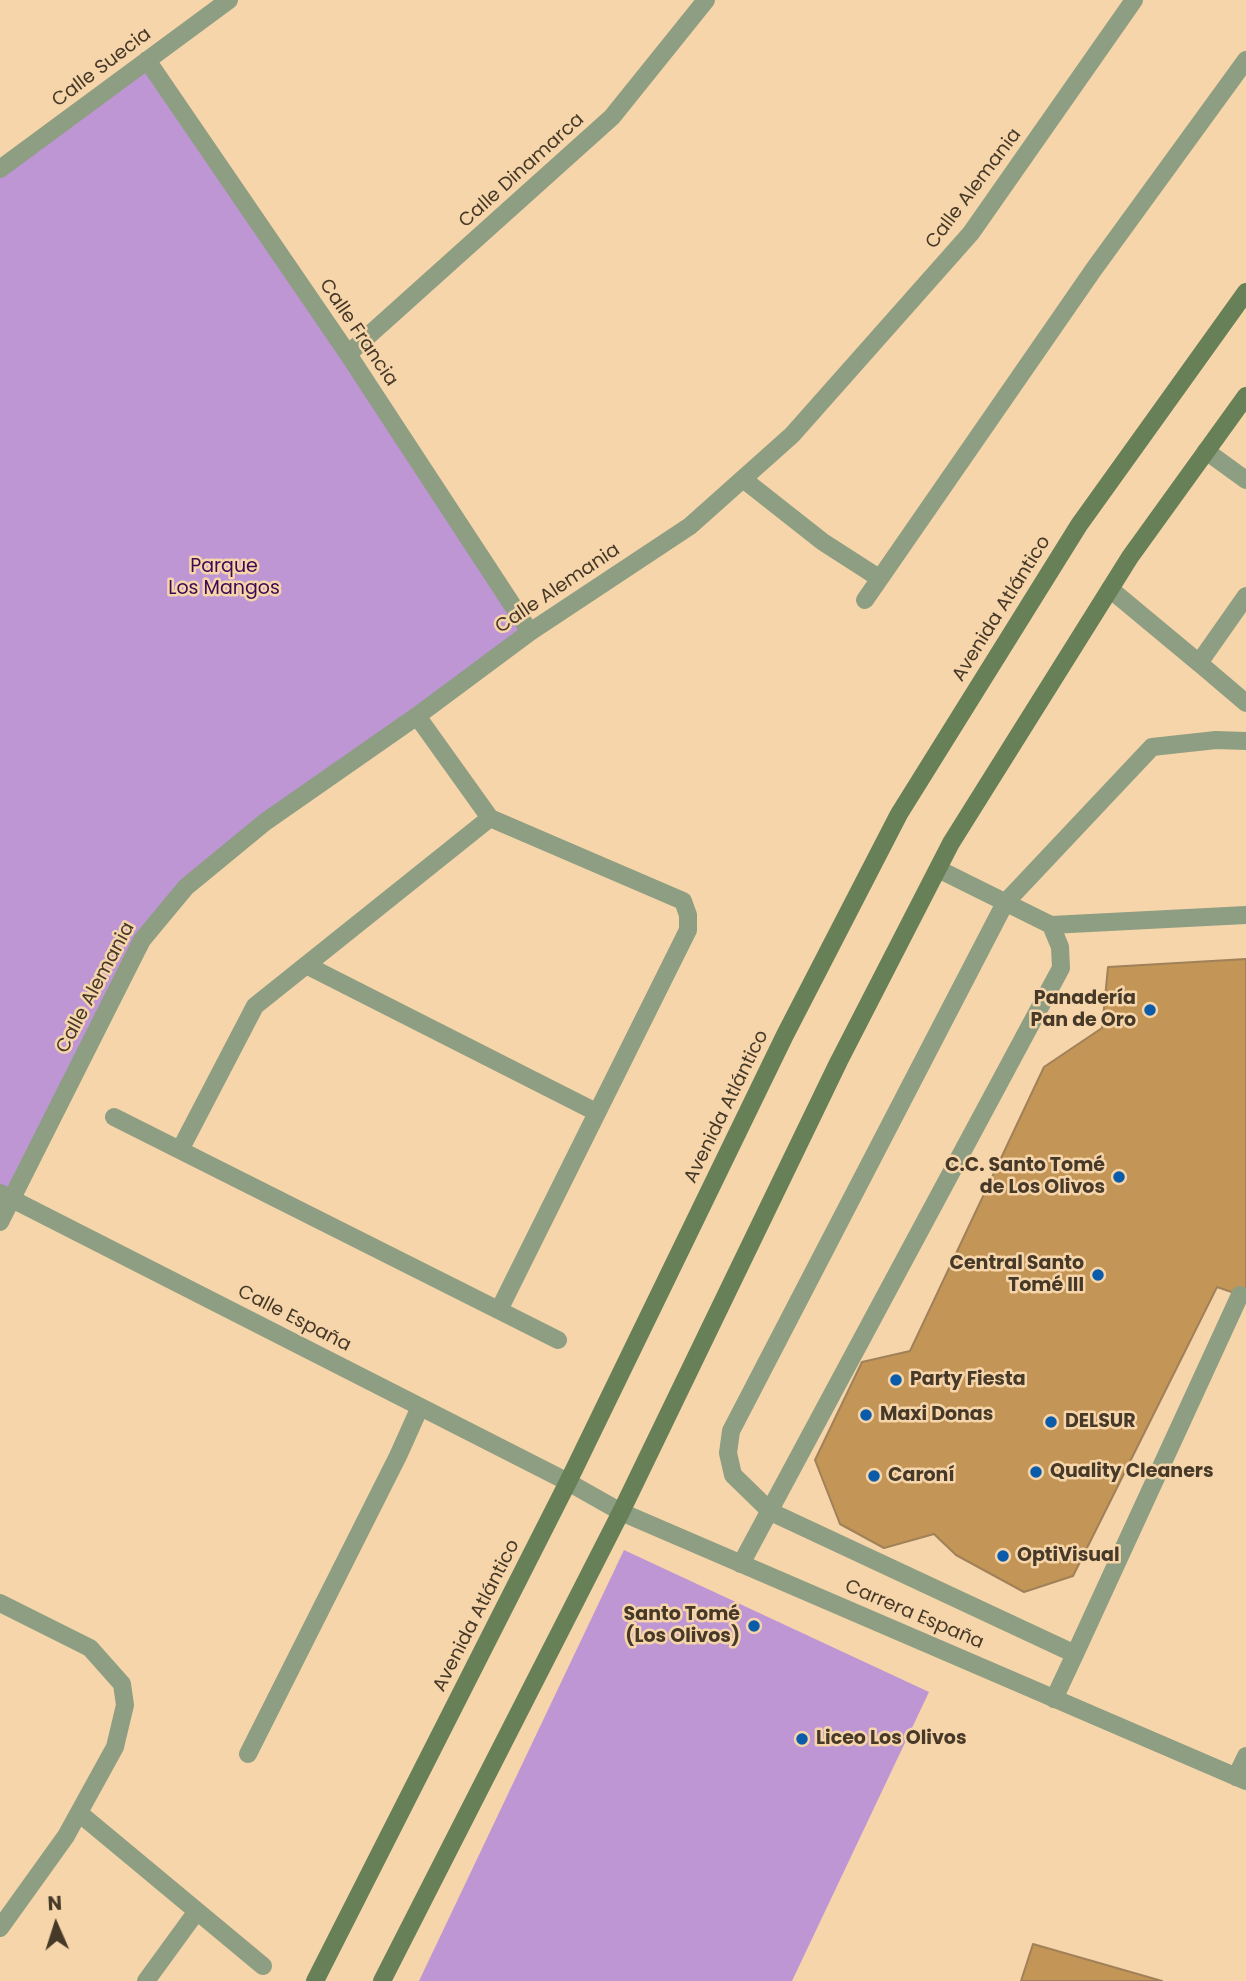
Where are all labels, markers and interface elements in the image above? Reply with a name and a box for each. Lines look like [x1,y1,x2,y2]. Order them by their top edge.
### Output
street label: Calle Suecia [48,23,156,113]
street label: Calle Dinamarca [455,109,589,233]
street label: Calle Alemania [921,124,1027,254]
street label: Calle Francia [314,275,402,391]
street label: Avenida Atlántico [948,532,1056,686]
street label: Calle Alemania [491,539,625,639]
park label: Parque Los Mangos [168,556,280,600]
street label: Calle Alemania [52,919,140,1057]
place label: Panadería Pan de Oro [1031,988,1136,1032]
marker: Panadería Pan de Oro [1142,1002,1158,1018]
street label: Avenida Atlántico [680,1027,774,1187]
place label: C.C. Santo Tomé de Los Olivos [945,1155,1105,1199]
marker: C.C. Santo Tomé de Los Olivos [1111,1169,1127,1185]
place label: Central Santo Tomé III [949,1253,1084,1297]
marker: Central Santo Tomé III [1090,1267,1106,1283]
street label: Calle España [234,1281,354,1357]
place label: Party Fiesta [910,1369,1026,1391]
marker: Party Fiesta [888,1372,904,1388]
place label: Maxi Donas [880,1404,993,1426]
marker: Maxi Donas [858,1407,874,1423]
place label: DELSUR [1065,1411,1136,1433]
marker: DELSUR [1043,1414,1059,1430]
place label: Quality Cleaners [1050,1461,1214,1483]
marker: Quality Cleaners [1028,1464,1044,1480]
place label: Caroní [888,1465,955,1487]
marker: Caroní [866,1468,882,1484]
street label: Avenida Atlántico [429,1536,525,1696]
place label: OptiVisual [1017,1545,1120,1567]
marker: OptiVisual [995,1548,1011,1564]
street label: Carrera España [841,1575,987,1655]
place label: Santo Tomé (Los Olivos) [624,1604,740,1648]
marker: Santo Tomé (Los Olivos) [746,1618,762,1634]
place label: Liceo Los Olivos [816,1728,967,1750]
marker: Liceo Los Olivos [794,1731,810,1747]
north arrow [21,1890,91,1960]
text: N [47,1890,63,1917]

